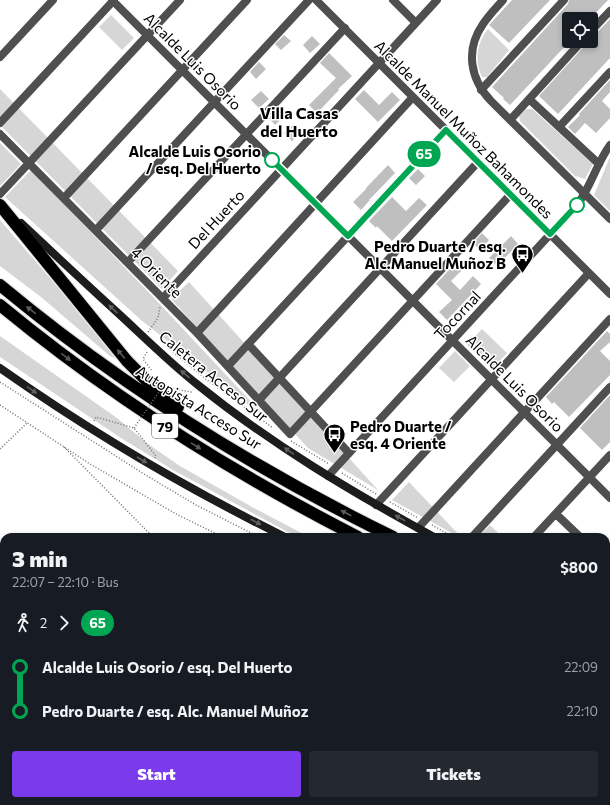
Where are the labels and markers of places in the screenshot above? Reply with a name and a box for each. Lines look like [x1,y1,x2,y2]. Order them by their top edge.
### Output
place label: Alcalde Luis Osorio / esq. Del Huerto [129,142,261,177]
marker: Alcalde Luis Osorio / esq. Del Huerto [264,152,280,168]
unlabelled marker [569,197,585,213]
place label: Pedro Duarte / esq. Alc.Manuel Muñoz B [365,237,506,272]
bus stop icon: Pedro Duarte / esq. Alc.Manuel Muñoz B [509,242,535,275]
place label: Pedro Duarte / esq. 4 Oriente [350,417,452,452]
bus stop icon: Pedro Duarte / esq. 4 Oriente [321,422,347,455]

